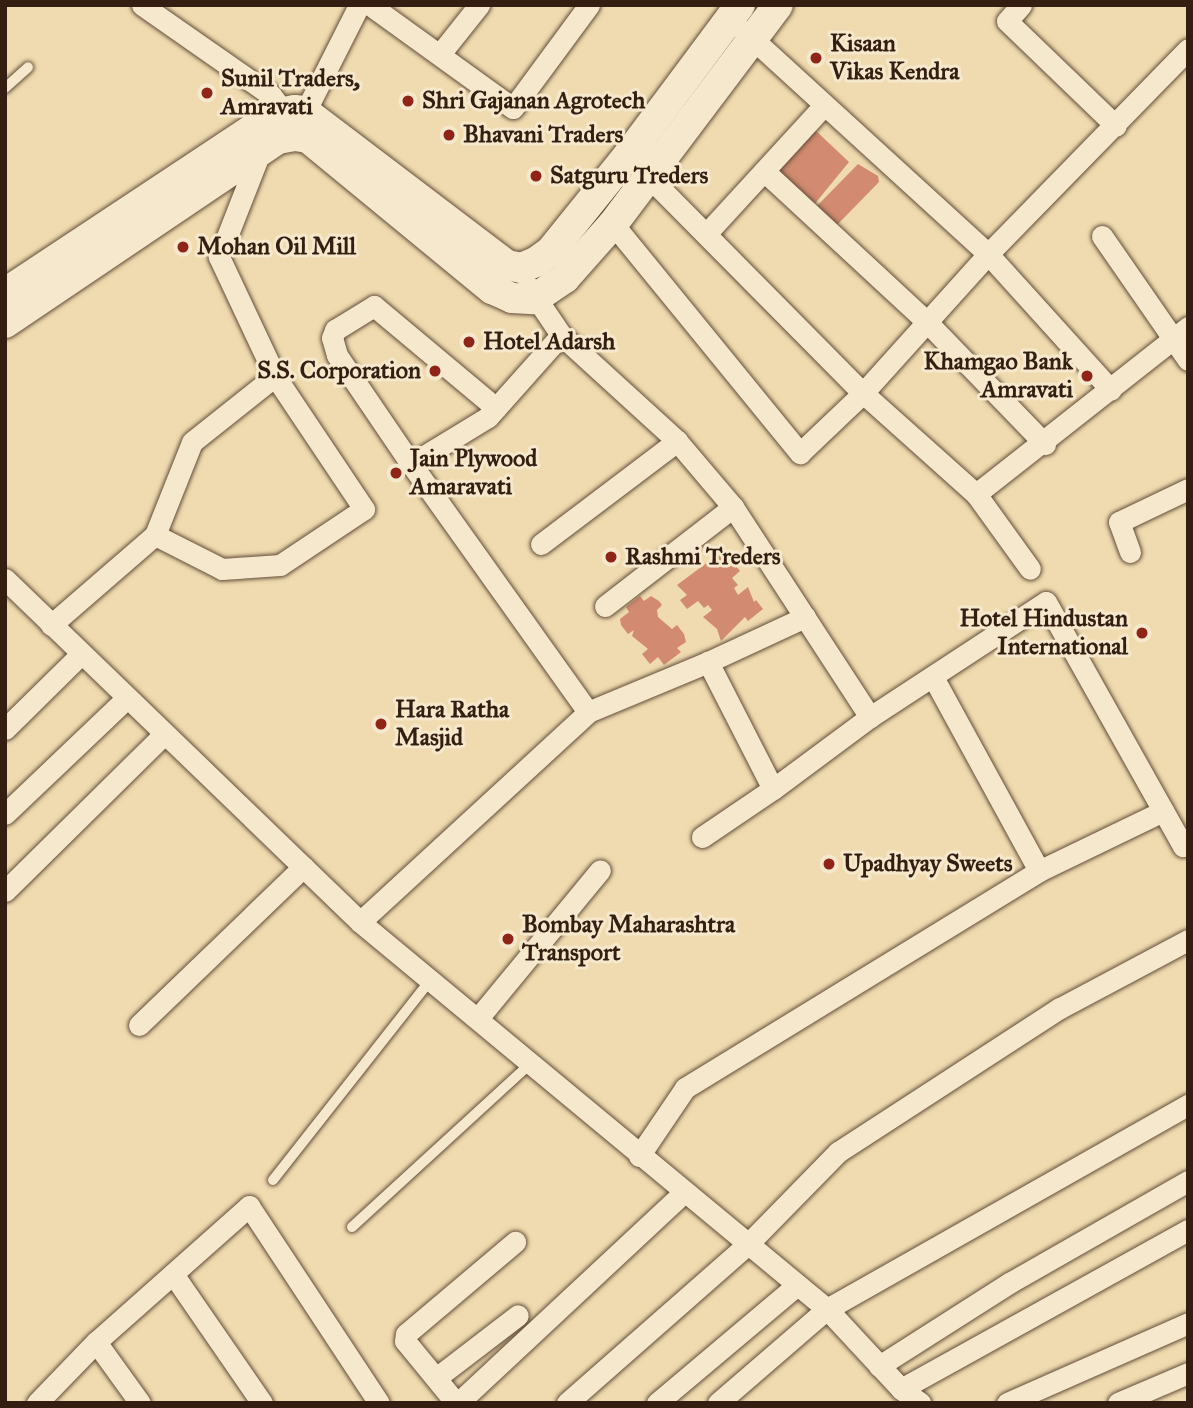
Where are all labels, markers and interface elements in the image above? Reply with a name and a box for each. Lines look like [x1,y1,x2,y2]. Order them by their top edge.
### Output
place label: Kisaan Vikas Kendra [830,30,959,86]
marker: Kisaan Vikas Kendra [808,50,824,66]
place label: Sunil Traders, Amravati [221,65,360,121]
marker: Sunil Traders, Amravati [199,85,215,101]
place label: Shri Gajanan Agrotech [422,87,645,115]
marker: Shri Gajanan Agrotech [400,93,416,109]
place label: Bhavani Traders [463,121,623,149]
marker: Bhavani Traders [441,127,457,143]
place label: Satguru Treders [550,162,708,190]
marker: Satguru Treders [528,168,544,184]
place label: Mohan Oil Mill [197,233,356,261]
marker: Mohan Oil Mill [175,239,191,255]
place label: Hotel Adarsh [483,328,615,356]
marker: Hotel Adarsh [461,334,477,350]
place label: Khamgao Bank Amravati [923,348,1073,404]
place label: S.S. Corporation [257,357,421,385]
marker: S.S. Corporation [427,363,443,379]
marker: Khamgao Bank Amravati [1079,368,1095,384]
place label: Jain Plywood Amaravati [410,445,537,501]
marker: Jain Plywood Amaravati [388,465,404,481]
place label: Rashmi Treders [625,543,781,571]
marker: Rashmi Treders [603,549,619,565]
place label: Hotel Hindustan International [960,605,1128,661]
marker: Hotel Hindustan International [1134,625,1150,641]
place label: Hara Ratha Masjid [395,696,509,752]
marker: Hara Ratha Masjid [373,716,389,732]
place label: Upadhyay Sweets [843,850,1012,878]
marker: Upadhyay Sweets [821,856,837,872]
place label: Bombay Maharashtra Transport [522,911,735,967]
marker: Bombay Maharashtra Transport [500,931,516,947]

